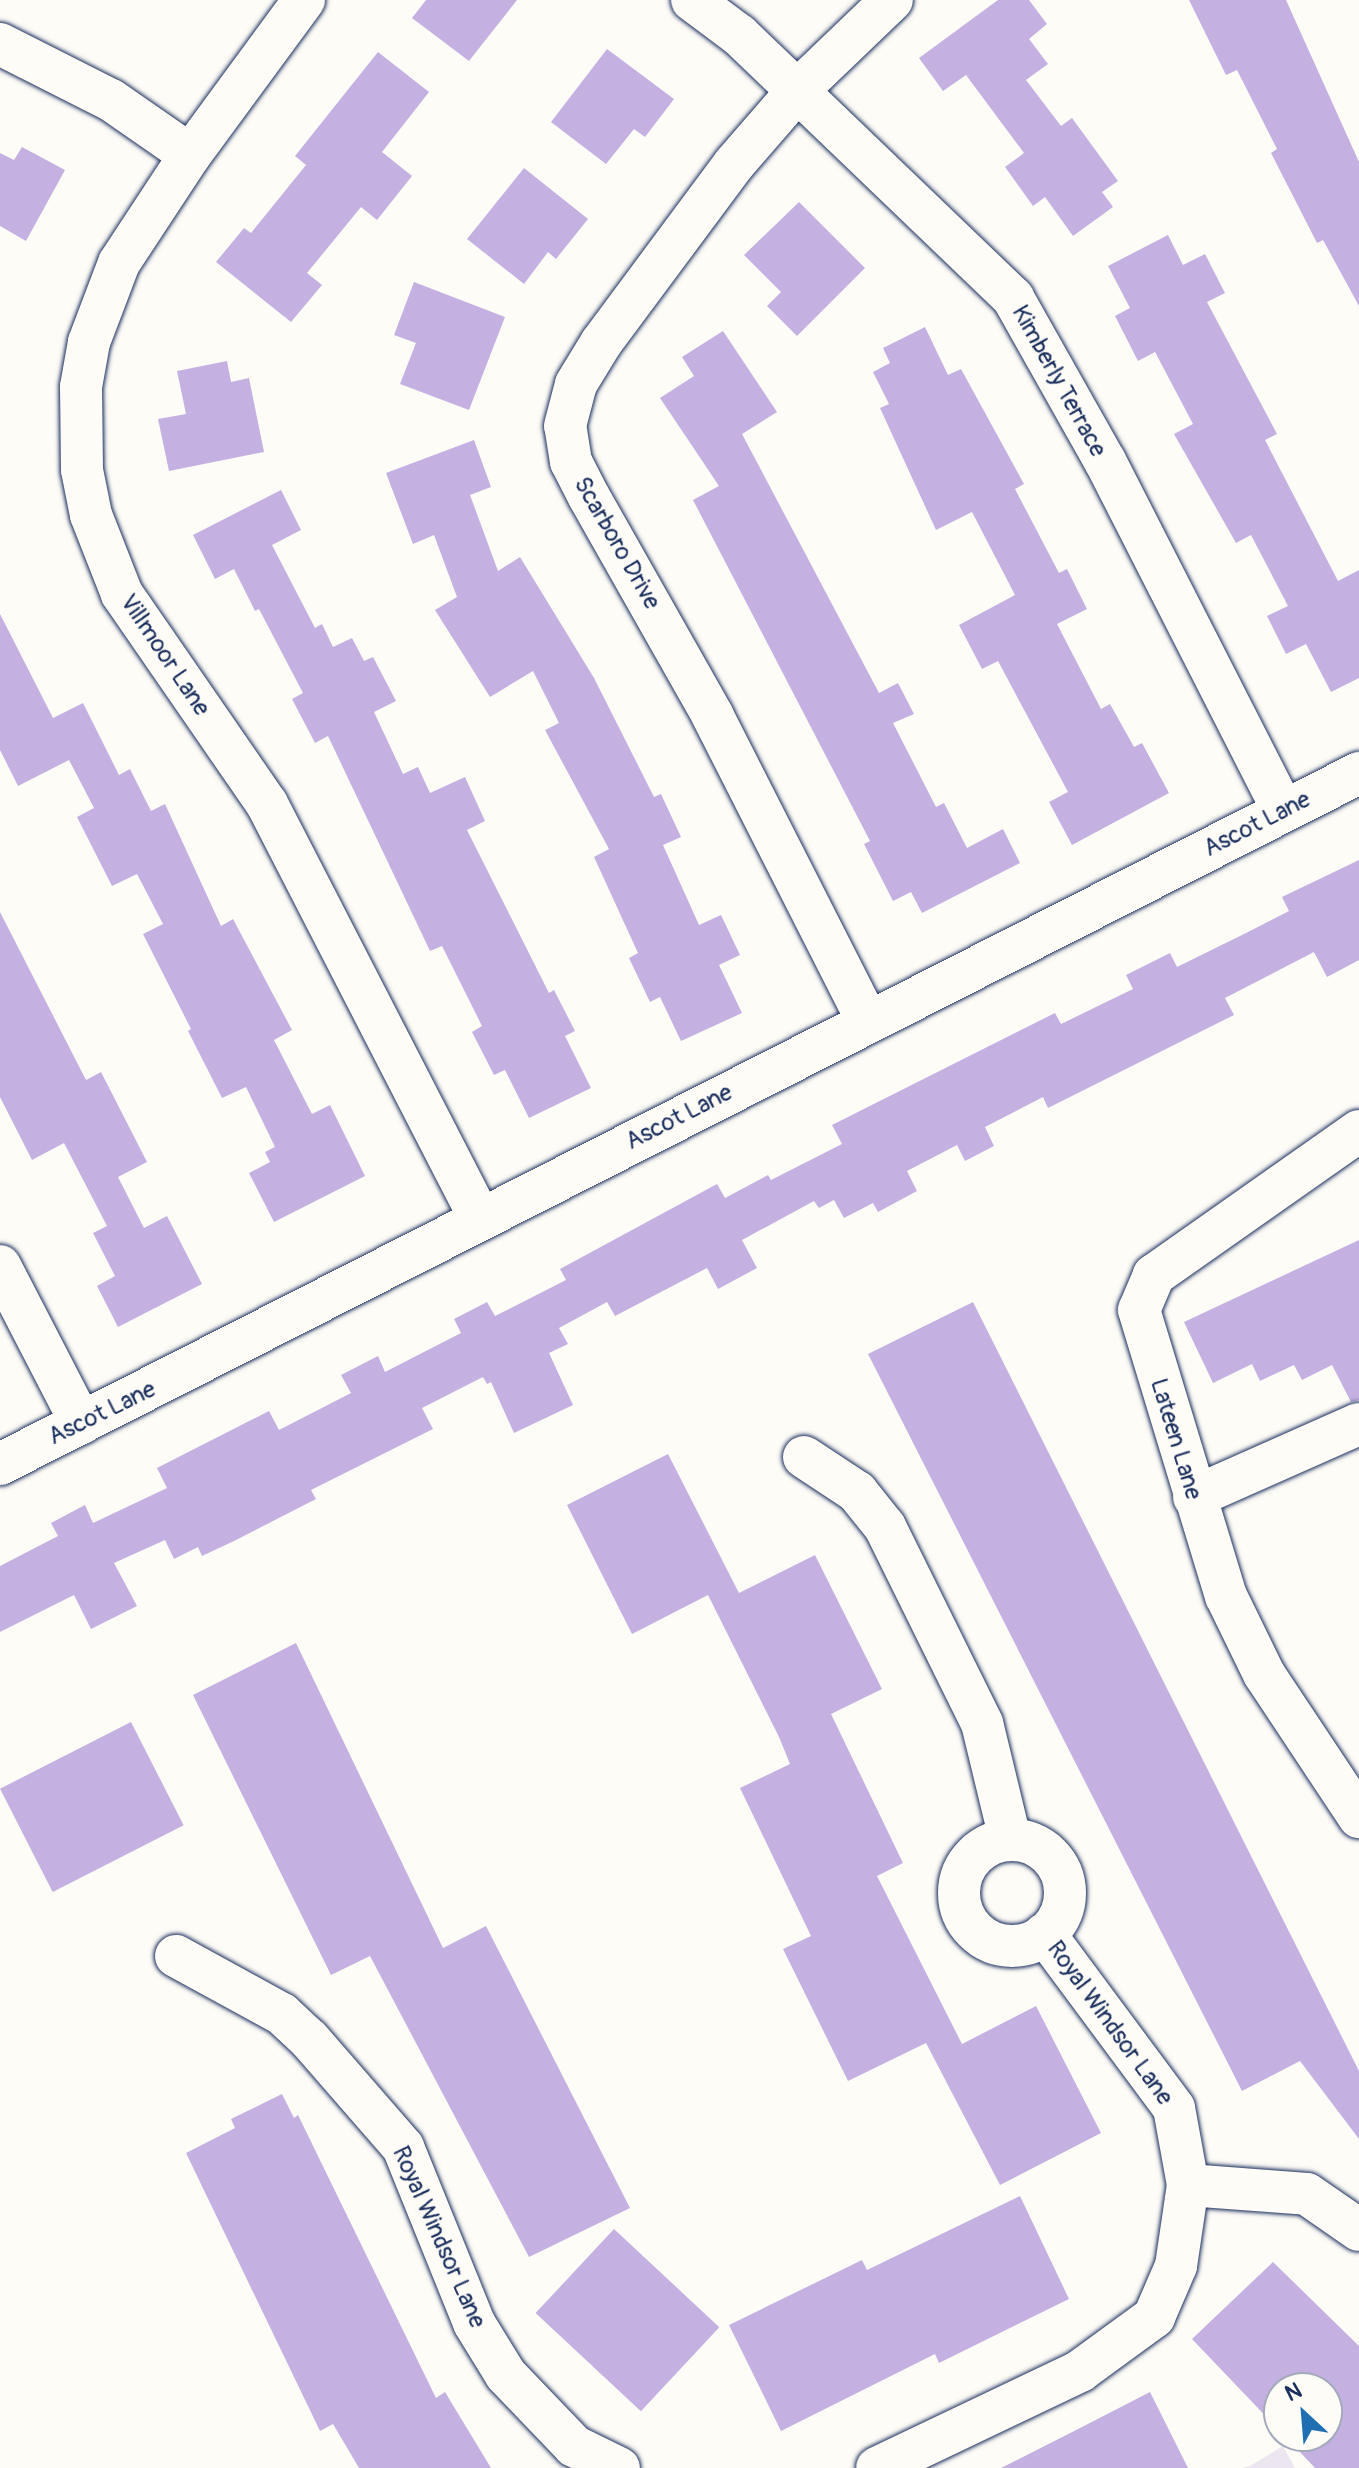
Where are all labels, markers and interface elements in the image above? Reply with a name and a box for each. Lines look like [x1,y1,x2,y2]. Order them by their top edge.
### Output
street label: Kimberly Terrace [1005,300,1113,462]
street label: Scarboro Drive [568,472,666,614]
street label: Villmoor Lane [114,589,216,721]
street label: Ascot Lane [1199,785,1315,863]
street label: Ascot Lane [621,1078,737,1156]
street label: Ascot Lane [44,1375,160,1451]
street label: Lateen Lane [1144,1375,1208,1503]
street label: Royal Windsor Lane [1041,1935,1179,2111]
street label: Royal Windsor Lane [386,2142,492,2332]
north arrow [1263,2372,1343,2452]
text: N [1281,2376,1306,2408]

